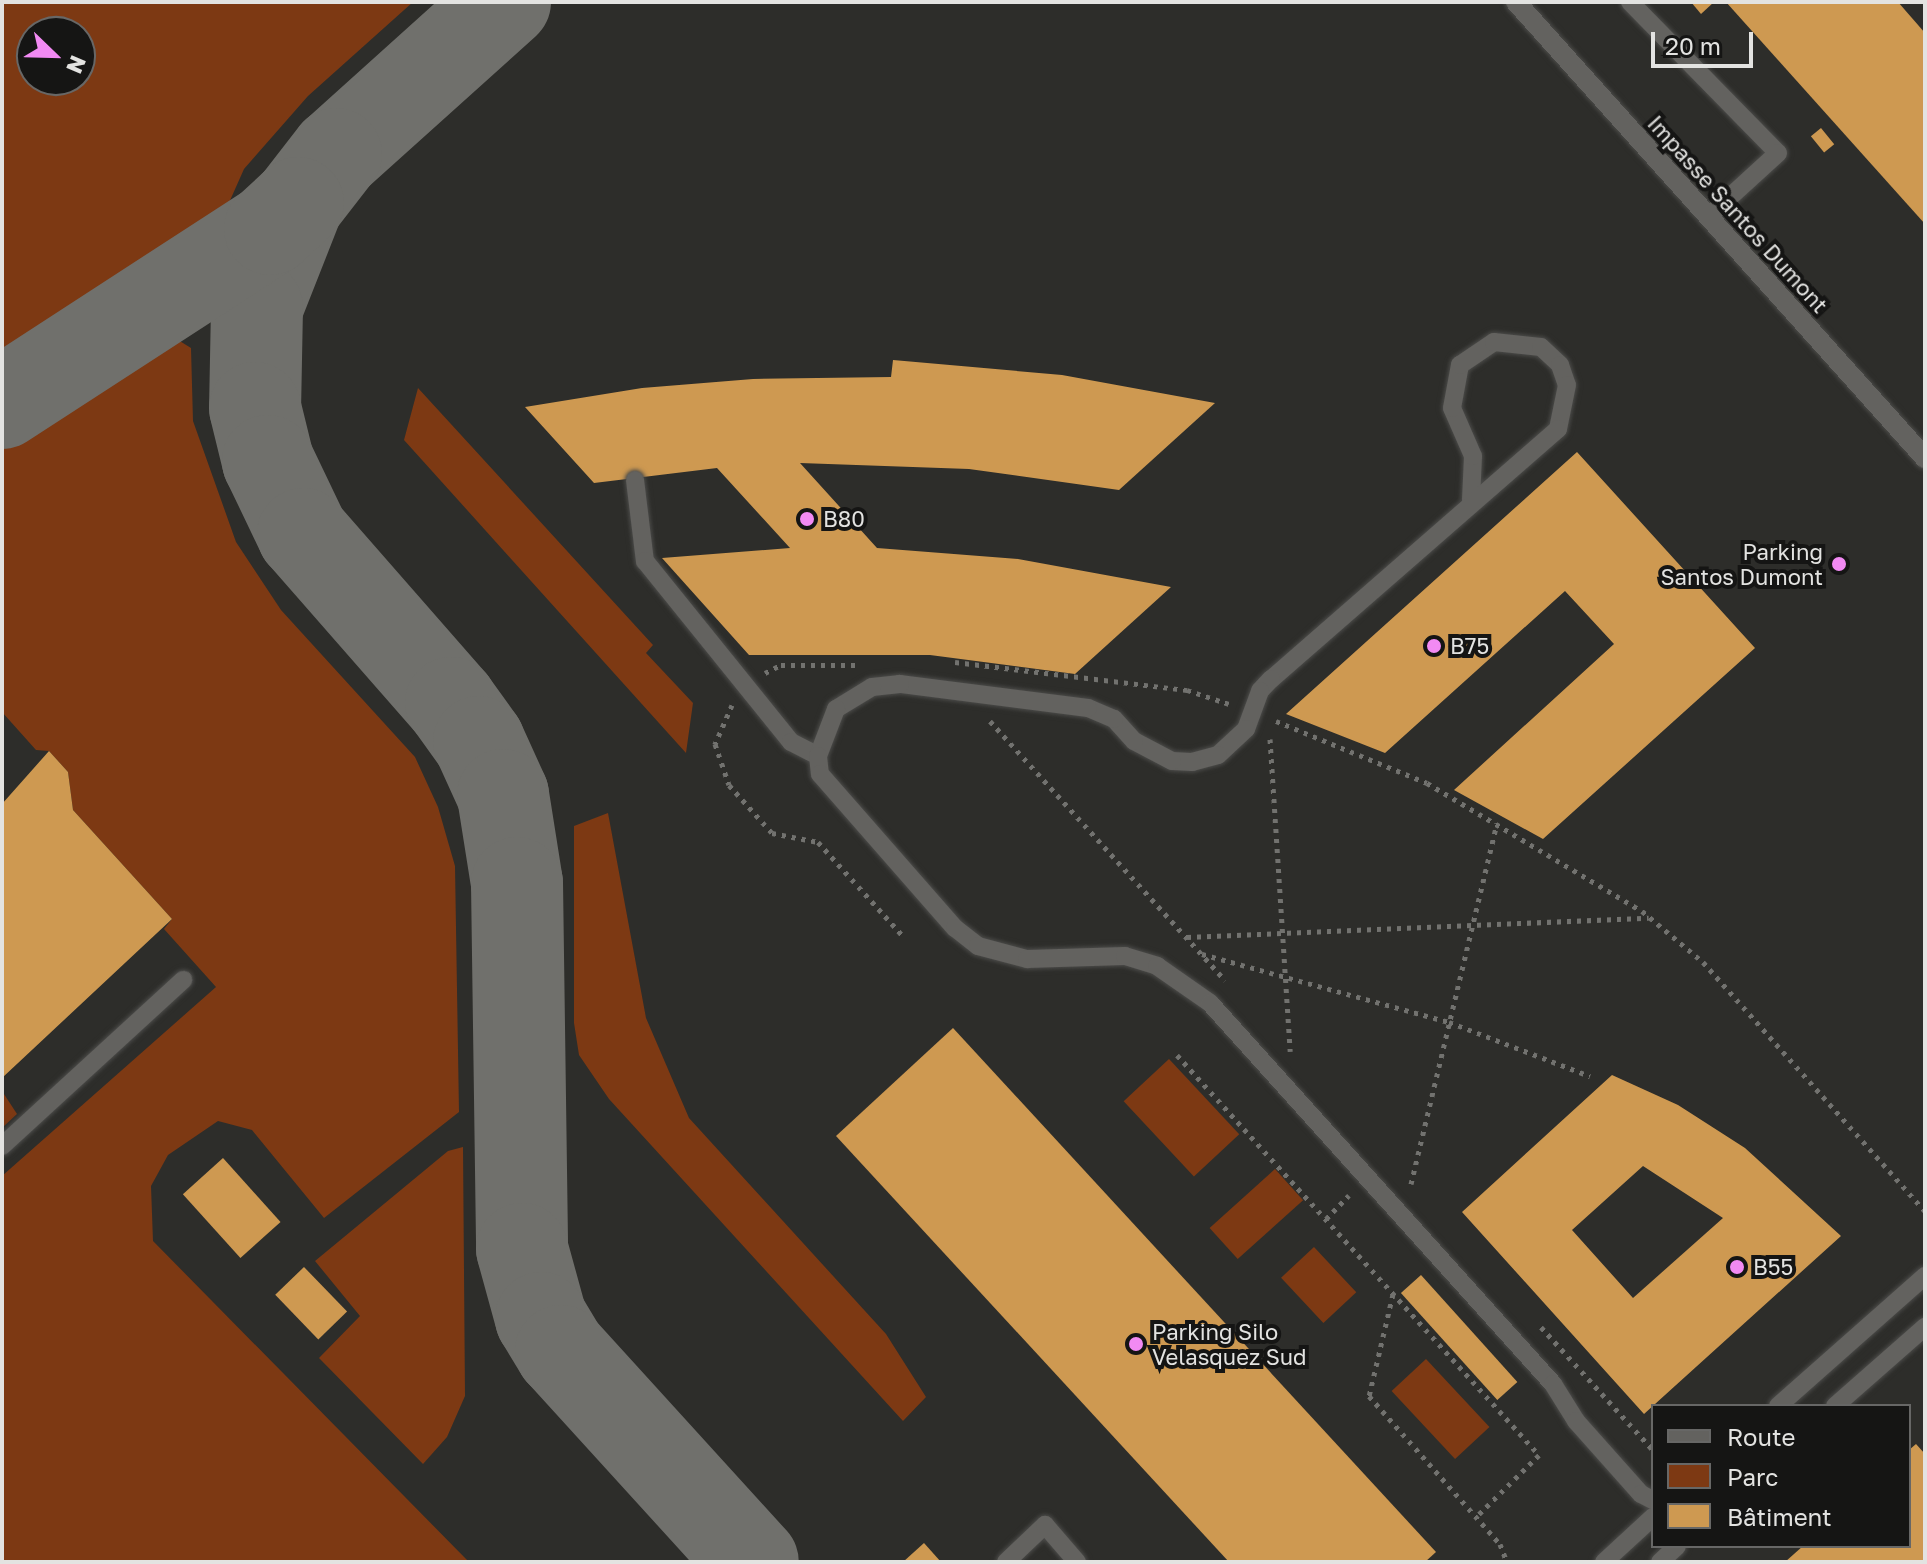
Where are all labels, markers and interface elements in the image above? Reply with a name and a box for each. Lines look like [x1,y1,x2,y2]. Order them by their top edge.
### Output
north arrow [16,16,96,96]
scale bar [1655,16,1757,66]
text: 20 m [1665,31,1721,60]
text: N [61,52,92,78]
street label: Impasse Santos Dumont [1642,110,1834,318]
place label: B80 [823,506,865,532]
marker: B80 [798,510,816,528]
place label: Parking Santos Dumont [1661,538,1823,590]
marker: Parking Santos Dumont [1830,555,1848,573]
place label: B75 [1450,633,1489,659]
marker: B75 [1425,637,1443,655]
place label: B55 [1753,1254,1793,1280]
marker: B55 [1728,1258,1746,1276]
place label: Parking Silo Velasquez Sud [1152,1318,1307,1370]
marker: Parking Silo Velasquez Sud [1127,1335,1145,1353]
legend [1651,1404,1911,1548]
text: Route [1727,1422,1796,1451]
text: Parc [1727,1462,1778,1491]
text: Bâtiment [1727,1502,1832,1531]

